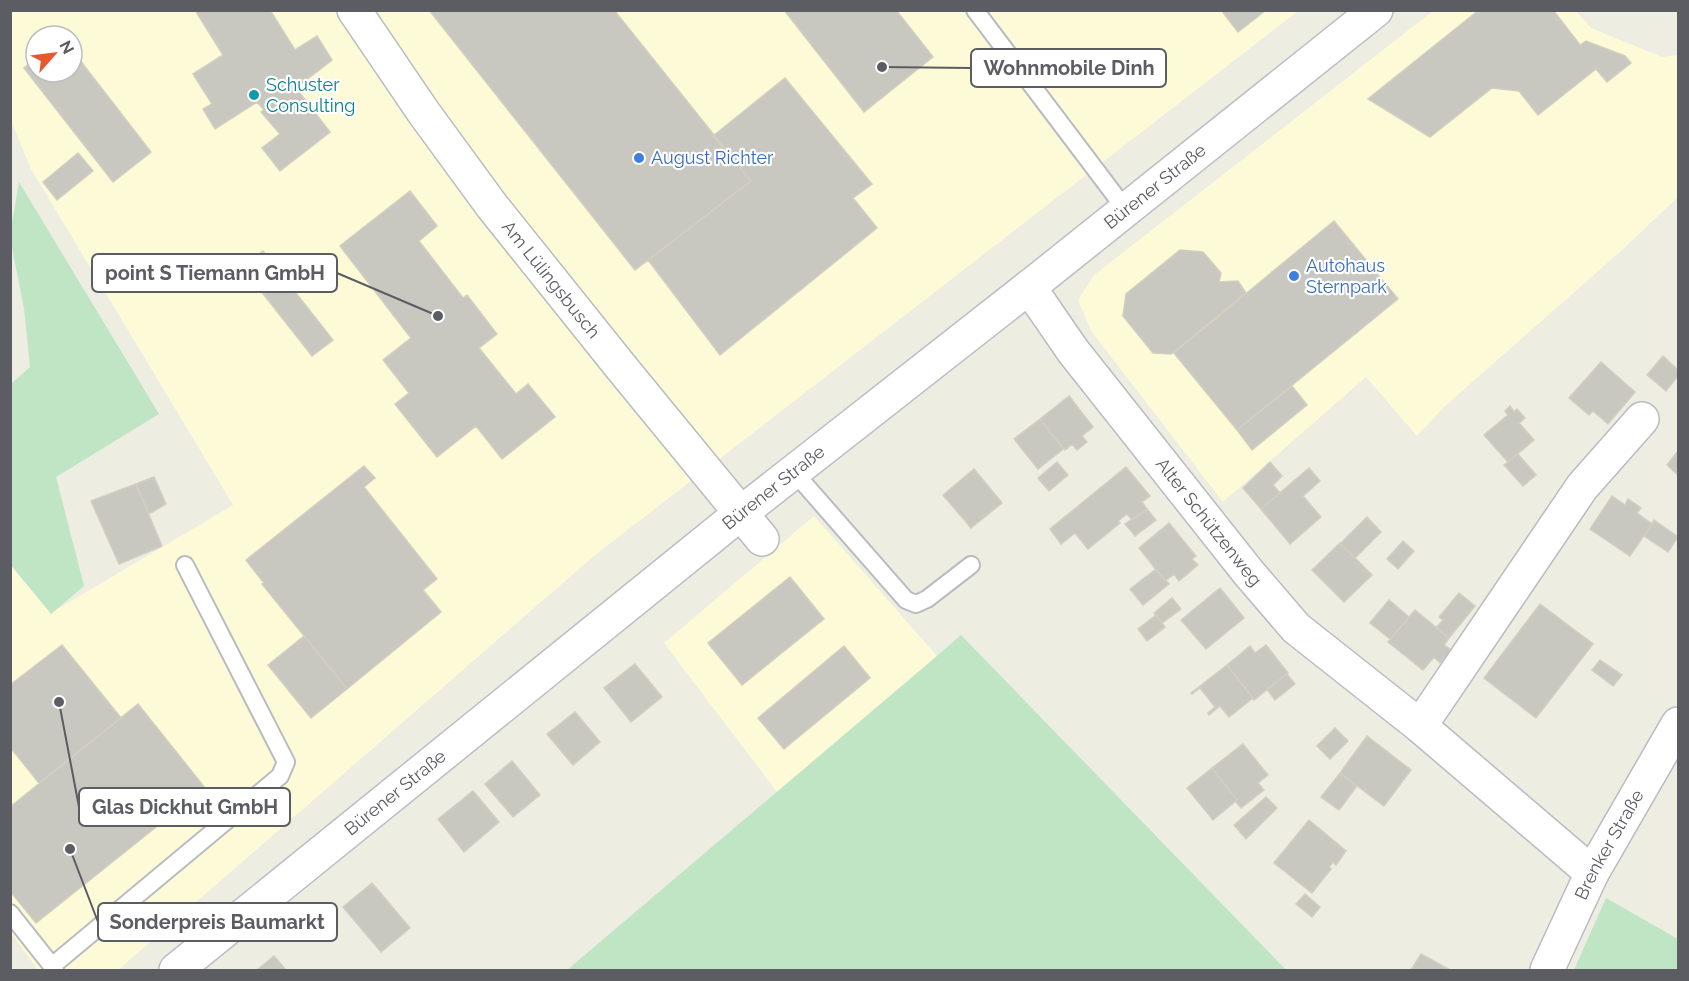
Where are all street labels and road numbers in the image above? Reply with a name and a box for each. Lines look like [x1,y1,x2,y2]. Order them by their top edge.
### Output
street label: Bürener Straße [1100,139,1210,233]
street label: Am Lülingsbusch [498,216,605,342]
street label: Bürener Straße [718,440,829,534]
street label: Alter Schützenweg [1152,454,1266,590]
street label: Bürener Straße [340,745,450,840]
street label: Brenker Straße [1570,785,1648,903]

